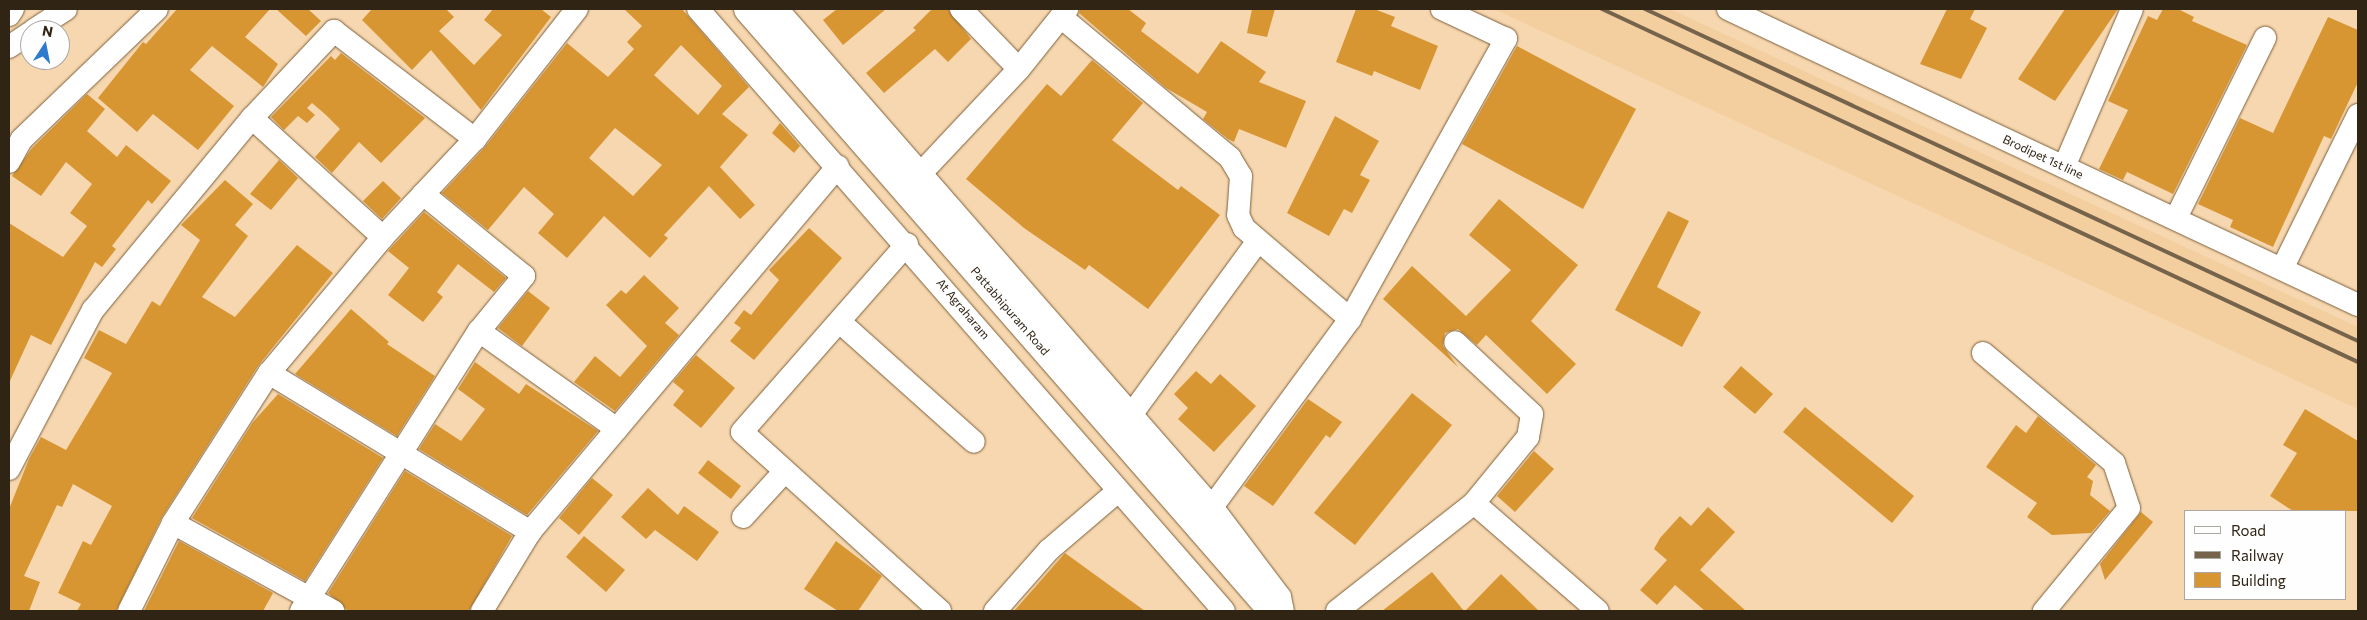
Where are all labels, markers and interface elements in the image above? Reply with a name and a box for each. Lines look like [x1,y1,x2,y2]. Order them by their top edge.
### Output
north arrow [20,20,70,70]
text: N [41,21,55,40]
street label: Brodipet 1st line [2000,132,2086,182]
street label: Pattabhipuram Road [968,264,1052,358]
street label: At Agraharam [933,276,993,342]
legend [2184,510,2347,600]
text: Road [2231,521,2266,539]
text: Railway [2231,546,2284,564]
text: Building [2231,571,2286,589]

